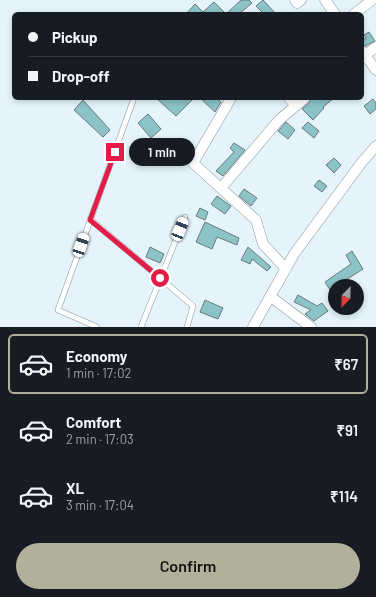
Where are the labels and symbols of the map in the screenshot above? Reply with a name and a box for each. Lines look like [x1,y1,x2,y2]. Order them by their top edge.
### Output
callout: 1 min [129,138,195,166]
route end [106,143,124,161]
car [170,216,190,242]
car [71,232,91,258]
route start [151,269,169,287]
north arrow [328,279,364,315]

